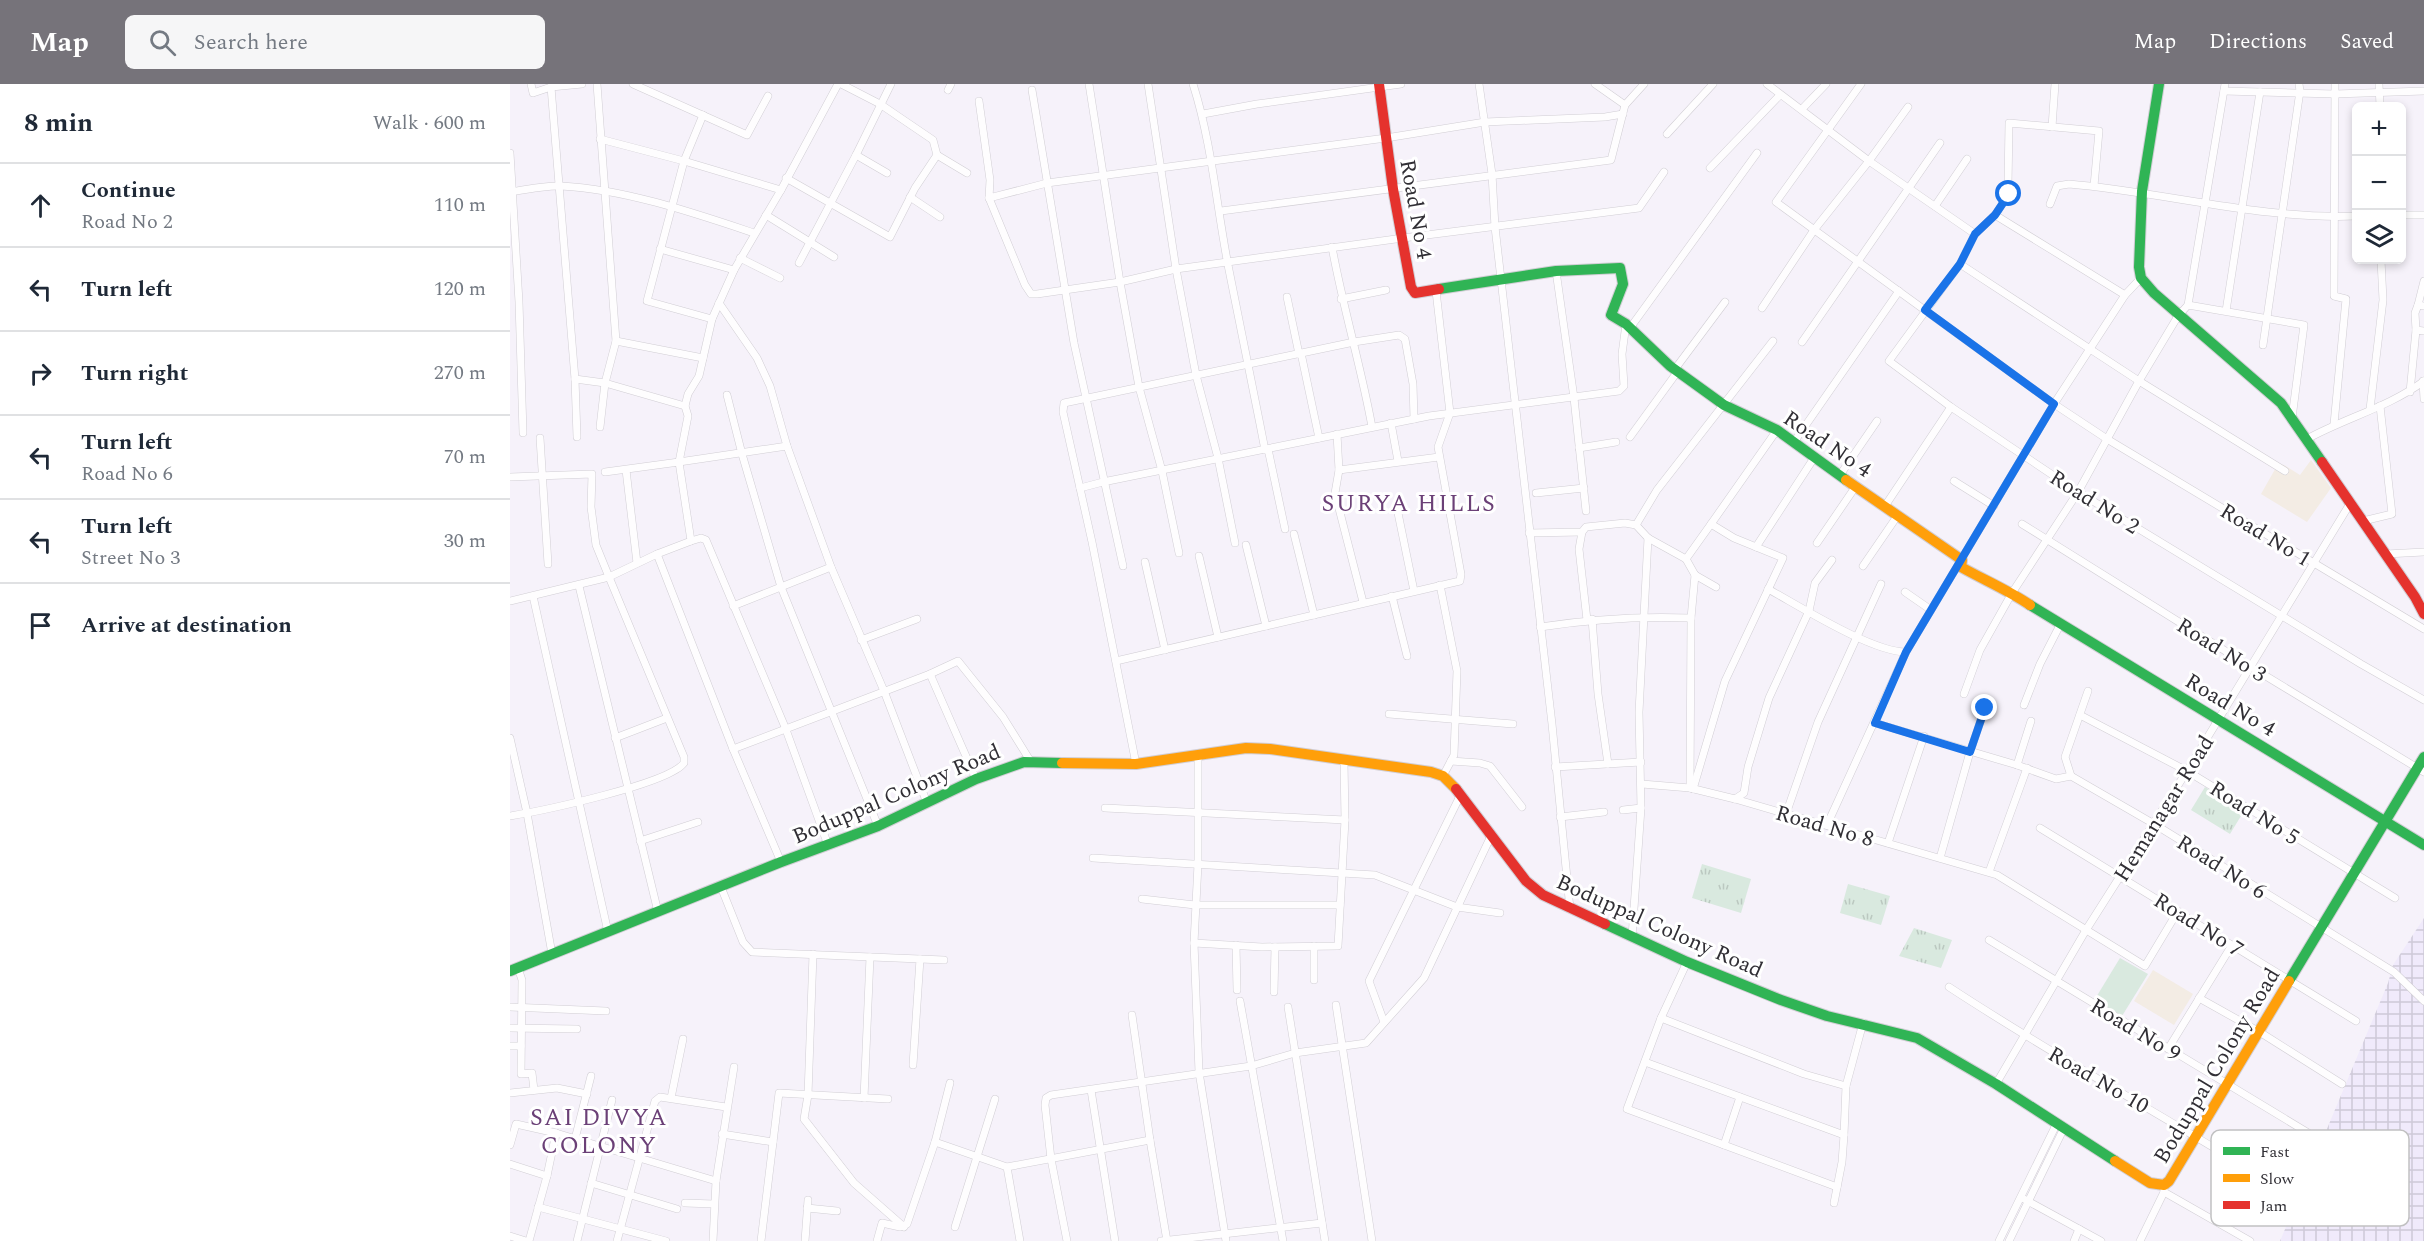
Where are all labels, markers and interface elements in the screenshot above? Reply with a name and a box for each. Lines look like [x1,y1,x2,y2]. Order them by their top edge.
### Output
search box [125,15,545,69]
text: Map [30,21,89,64]
icon: search [146,26,179,59]
text: Search here [194,26,308,59]
text: Map [2134,26,2176,58]
text: Directions [2209,26,2307,58]
text: Saved [2340,26,2394,58]
map controls [2352,102,2406,264]
button: + [2352,102,2406,156]
text: 8 min [24,103,93,143]
text: Walk · 600 m [373,108,486,138]
button: − [2352,156,2406,210]
street label: Road No 4 [1391,157,1441,262]
text: Continue [81,174,176,207]
route start [1995,180,2021,206]
icon: ahead [24,189,57,222]
text: 110 m [434,190,486,220]
text: Road No 2 [81,207,173,237]
button: layers [2352,210,2406,264]
icon: left [24,273,57,306]
text: Turn left [81,273,173,306]
text: 120 m [434,274,486,304]
icon: right [24,357,57,390]
text: Turn right [81,357,188,390]
text: 270 m [434,358,486,388]
street label: Road No 4 [1776,402,1878,486]
text: Turn left [81,426,173,459]
icon: left [24,441,57,474]
text: 70 m [444,442,486,472]
text: Road No 6 [81,459,173,489]
street label: Road No 2 [2043,462,2146,543]
district label: SURYA HILLS [1322,486,1496,522]
street label: Road No 1 [2213,495,2317,575]
text: Turn left [81,510,173,543]
icon: left [24,525,57,558]
text: 30 m [444,526,486,556]
text: Street No 3 [81,543,180,573]
icon: arrive [24,609,57,642]
text: Arrive at destination [81,609,292,642]
street label: Road No 3 [2170,610,2273,691]
street label: Road No 4 [2178,665,2282,745]
route end [1971,694,1997,720]
street label: Hemanagar Road [2106,729,2223,889]
street label: Boduppal Colony Road [787,736,1006,853]
street label: Road No 5 [2203,773,2306,854]
street label: Road No 8 [1771,797,1878,856]
street label: Road No 6 [2170,827,2273,908]
street label: Boduppal Colony Road [1551,866,1768,987]
street label: Road No 7 [2147,885,2250,966]
street label: Boduppal Colony Road [2146,962,2289,1170]
street label: Road No 9 [2083,990,2187,1070]
street label: Road No 10 [2041,1038,2155,1123]
district label: SAI DIVYA COLONY [530,1100,668,1164]
legend [2211,1130,2409,1226]
text: Fast [2260,1140,2290,1164]
text: Slow [2260,1167,2295,1191]
text: Jam [2260,1194,2288,1218]

